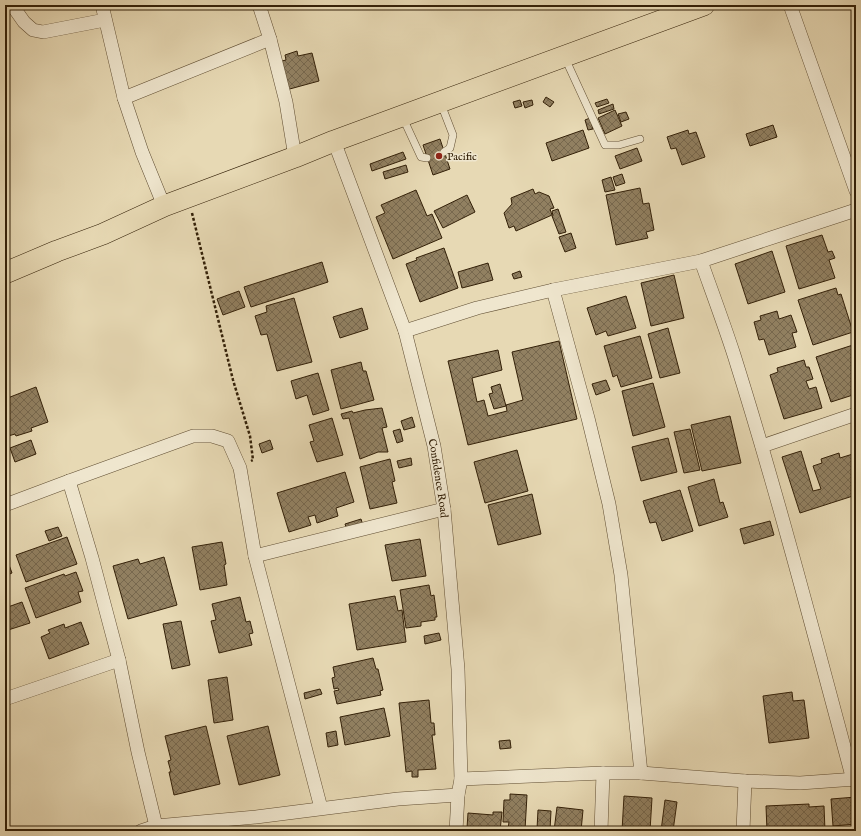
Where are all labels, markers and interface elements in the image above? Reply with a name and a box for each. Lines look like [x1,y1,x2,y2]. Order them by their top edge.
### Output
place label: Pacific [447,150,477,164]
marker: Pacific [434,151,444,161]
street label: Confidence Road [424,437,451,519]

